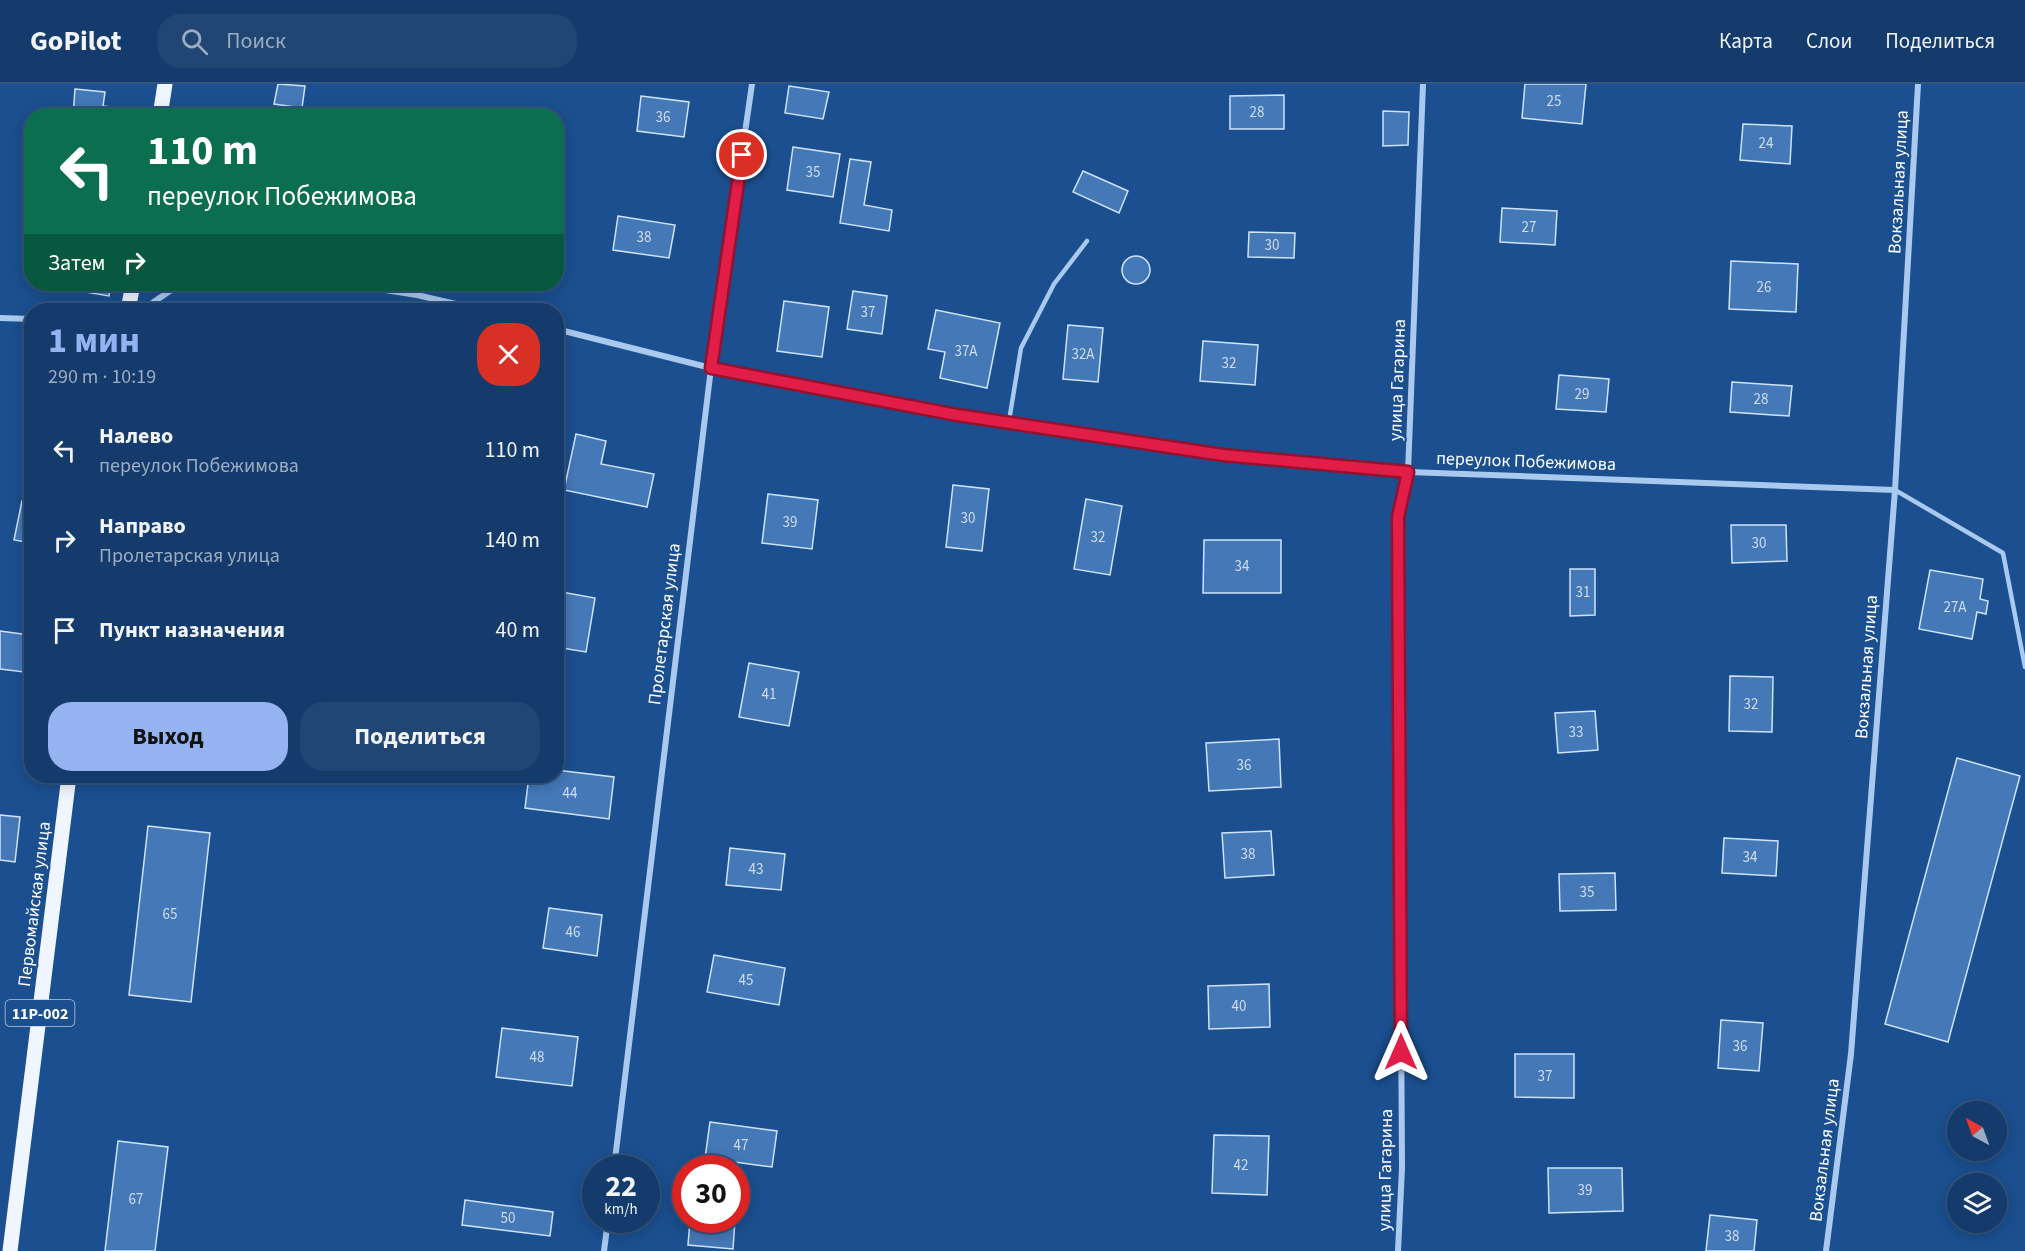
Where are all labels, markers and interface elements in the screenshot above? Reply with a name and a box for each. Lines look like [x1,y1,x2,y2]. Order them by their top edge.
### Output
search box [157,14,577,68]
text: GoPilot [30,21,121,61]
icon: search [178,25,211,58]
text: Поиск [226,25,286,57]
text: Карта [1719,26,1773,56]
text: Слои [1806,26,1852,56]
text: Поделиться [1885,26,1995,56]
house number: 25 [1547,91,1561,112]
house number: 28 [1250,102,1264,123]
house number: 36 [656,107,670,128]
street label: Вокзальная улица [1882,109,1915,255]
text: 110 m [147,121,258,181]
pin [716,129,767,180]
icon: left [48,132,126,210]
house number: 24 [1759,133,1774,154]
icon: arrive [725,138,758,171]
house number: 35 [806,162,820,183]
text: переулок Побежимова [147,177,417,216]
house number: 27 [1522,217,1536,238]
house number: 38 [637,227,651,248]
house number: 30 [1265,235,1279,256]
icon: right [118,246,151,279]
text: Затем [48,247,106,279]
house number: 26 [1757,277,1771,298]
house number: 37 [861,302,875,323]
text: 1 мин [48,315,140,366]
street label: улица Гагарина [1383,318,1412,442]
button: close [477,323,540,386]
house number: 37А [954,341,978,362]
house number: 32А [1071,344,1095,365]
house number: 32 [1222,353,1236,374]
text: 290 m · 10:19 [48,363,156,391]
house number: 29 [1575,384,1589,405]
house number: 28 [1754,389,1768,410]
text: Налево [99,420,173,452]
icon: left [48,434,81,467]
text: 110 m [485,434,540,466]
street label: переулок Побежимова [1436,446,1616,477]
text: переулок Побежимова [99,452,299,480]
house number: 30 [961,508,975,529]
text: Направо [99,510,186,542]
house number: 39 [783,512,797,533]
icon: right [48,524,81,557]
text: 140 m [485,524,540,556]
house number: 32 [1091,527,1105,548]
house number: 30 [1752,533,1766,554]
text: Пролетарская улица [99,542,280,570]
street label: Пролетарская улица [642,542,687,706]
house number: 34 [1235,556,1250,577]
house number: 31 [1576,582,1590,603]
street label: Вокзальная улица [1849,594,1884,740]
house number: 27А [1943,597,1967,618]
icon: arrive [48,614,81,647]
text: Пункт назначения [99,614,285,646]
text: 40 m [495,614,540,646]
house number: 41 [762,684,776,705]
house number: 32 [1744,694,1758,715]
button: Выход [48,702,288,771]
button: Поделиться [300,702,540,771]
house number: 33 [1569,722,1583,743]
house number: 36 [1237,755,1251,776]
house number: 44 [563,783,578,804]
street label: Первомайская улица [12,820,57,988]
house number: 38 [1241,844,1255,865]
house number: 34 [1743,847,1758,868]
house number: 43 [749,859,763,880]
house number: 35 [1580,882,1594,903]
house number: 65 [163,904,177,925]
house number: 46 [566,922,580,943]
house number: 45 [739,970,753,991]
house number: 40 [1232,996,1246,1017]
road number: 11Р-002 [6,1000,74,1026]
position arrow [1369,1020,1433,1084]
house number: 36 [1733,1036,1747,1057]
house number: 48 [530,1047,544,1068]
house number: 37 [1538,1066,1552,1087]
street label: Вокзальная улица [1803,1077,1846,1223]
north arrow [1947,1101,2007,1161]
map controls [1947,1101,2007,1233]
street label: улица Гагарина [1372,1109,1399,1231]
house number: 47 [734,1135,748,1156]
speed limit sign: 30 [672,1155,750,1233]
house number: 42 [1234,1155,1248,1176]
text: 22 [605,1165,637,1208]
button: layers [1947,1173,2007,1233]
house number: 39 [1578,1180,1592,1201]
house number: 67 [129,1189,143,1210]
text: km/h [604,1199,638,1220]
house number: 50 [501,1208,515,1229]
house number: 38 [1725,1226,1739,1247]

